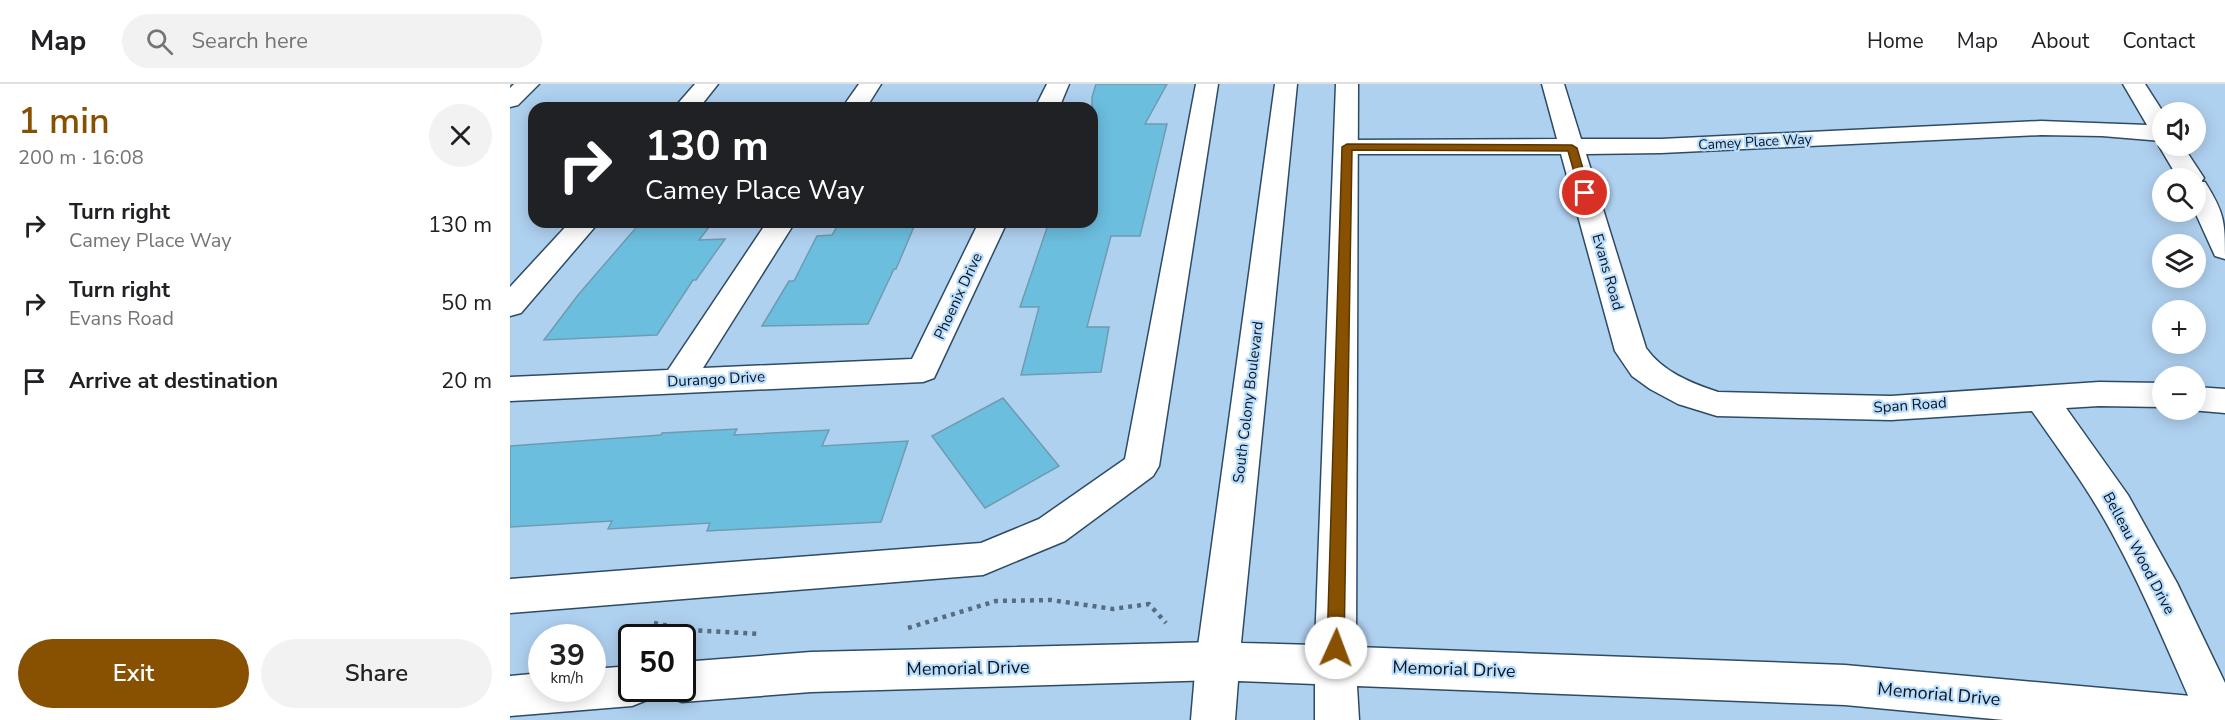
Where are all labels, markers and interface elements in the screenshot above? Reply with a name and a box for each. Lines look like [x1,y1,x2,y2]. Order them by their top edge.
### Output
search box [122,14,542,68]
text: Map [30,22,86,60]
icon: search [143,25,176,58]
text: Search here [191,26,308,56]
text: Home [1867,27,1924,55]
text: Map [1957,27,1998,55]
text: About [2031,27,2089,55]
text: Contact [2122,27,2195,55]
text: 1 min [18,97,110,146]
map controls [2152,102,2206,420]
button: sound [2152,102,2206,156]
button: close [429,104,492,167]
text: 130 m [645,118,769,175]
icon: right [546,126,624,204]
street label: Camey Place Way [1698,129,1813,154]
text: 200 m · 16:08 [18,144,144,171]
pin [1559,167,1610,218]
button: search [2152,168,2206,222]
text: Camey Place Way [645,172,864,209]
icon: arrive [1568,176,1601,209]
text: Turn right [69,197,170,227]
icon: right [18,209,51,242]
text: 130 m [428,210,492,240]
text: Camey Place Way [69,227,231,254]
street label: Evans Road [1588,231,1628,313]
button: layers [2152,234,2206,288]
street label: Phoenix Drive [929,249,987,343]
text: Turn right [69,275,170,305]
icon: right [18,287,51,320]
text: 50 m [441,288,492,318]
button: + [2152,300,2206,354]
text: Evans Road [69,305,174,332]
street label: South Colony Boulevard [1228,320,1268,484]
icon: arrive [18,365,51,398]
text: Arrive at destination [69,366,278,396]
text: 20 m [441,366,492,396]
street label: Durango Drive [667,366,765,392]
button: − [2152,366,2206,420]
street label: Span Road [1873,392,1947,418]
street label: Belleau Wood Drive [2098,488,2180,618]
position arrow [1304,616,1368,680]
speed limit sign: 50 [618,624,696,702]
text: 39 [549,635,585,676]
button: Exit [18,639,249,708]
button: Share [261,639,492,708]
street label: Memorial Drive [906,655,1030,681]
street label: Memorial Drive [1392,655,1516,683]
text: km/h [550,668,584,688]
street label: Memorial Drive [1877,677,2001,711]

